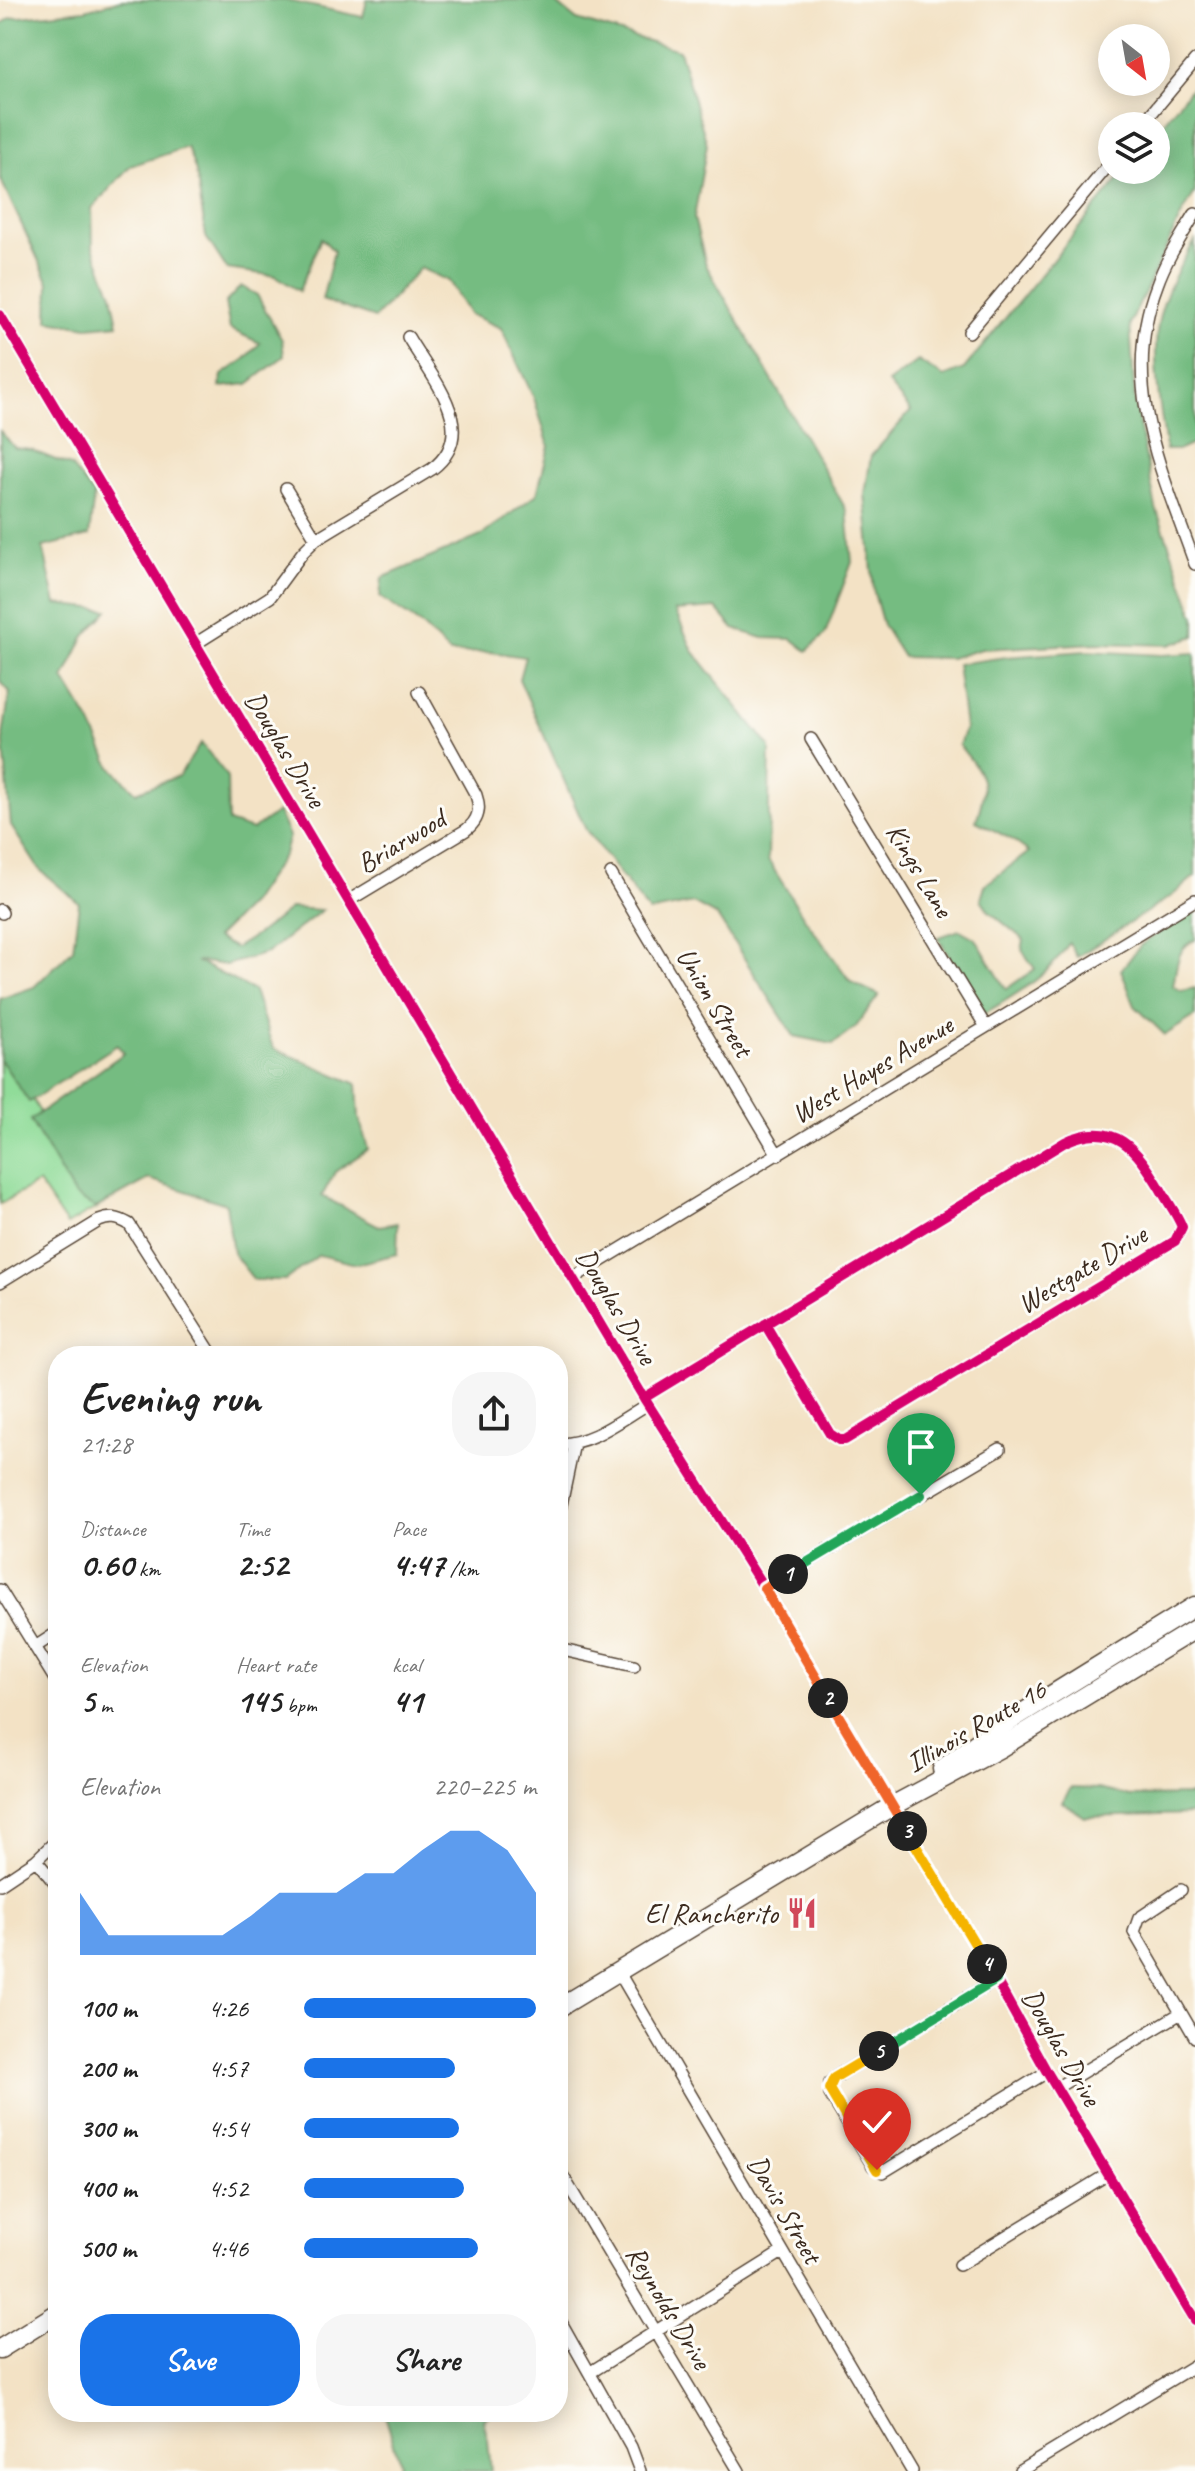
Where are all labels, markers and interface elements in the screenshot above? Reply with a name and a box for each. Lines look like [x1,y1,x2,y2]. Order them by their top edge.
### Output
north arrow [1098,24,1170,96]
map controls [1098,24,1170,184]
button: layers [1098,112,1170,184]
street label: Douglas Drive [238,684,335,815]
street label: Briarwood [351,799,455,881]
street label: Kings Lane [878,817,963,925]
street label: Union Street [669,941,763,1065]
street label: West Hayes Avenue [785,1006,960,1131]
street label: Westgate Drive [1011,1216,1155,1321]
street label: Douglas Drive [569,1241,666,1372]
text: Evening run [80,1370,260,1425]
button: share [452,1372,536,1456]
pin [887,1413,955,1495]
icon: arrive [899,1425,943,1469]
text: 21:28 [80,1428,132,1461]
text: Distance [80,1515,146,1543]
text: Time [236,1515,270,1543]
text: Pace [392,1515,426,1543]
text: 0.60 [80,1543,133,1586]
text: 2:52 [236,1543,288,1586]
text: 4:47 [392,1543,445,1586]
pin: 1 [768,1554,808,1594]
text: km [133,1555,160,1583]
text: /km [445,1555,479,1583]
text: 1 [783,1560,793,1588]
text: Elevation [80,1651,148,1679]
text: Heart rate [236,1651,316,1679]
text: kcal [392,1651,421,1679]
street label: Illinois Route 16 [900,1671,1053,1780]
pin: 2 [808,1678,848,1718]
text: 5 [80,1679,95,1722]
text: 145 [236,1679,281,1722]
text: 41 [392,1679,423,1722]
text: 2 [823,1684,833,1712]
text: m [95,1691,112,1719]
text: bpm [281,1691,317,1719]
text: Elevation [80,1770,160,1803]
text: 220–225 m [433,1770,536,1803]
pin: 3 [887,1811,927,1851]
text: 3 [902,1817,912,1845]
place label: El Rancherito [645,1896,780,1931]
restaurant icon: El Rancherito [785,1896,819,1930]
pin: 4 [967,1944,1007,1984]
text: 4 [982,1950,992,1978]
street label: Douglas Drive [1014,1982,1110,2113]
text: 100 m [80,1992,136,2025]
text: 4:26 [208,1992,248,2025]
pin: 5 [859,2031,899,2071]
text: 5 [874,2037,884,2065]
text: 200 m [80,2052,136,2085]
text: 4:57 [208,2052,248,2085]
pin [843,2088,911,2170]
icon: check [855,2100,899,2144]
text: 300 m [80,2112,136,2145]
text: 4:54 [208,2112,248,2145]
street label: Davis Street [740,2149,831,2272]
text: 400 m [80,2172,136,2205]
text: 4:52 [208,2172,248,2205]
text: 500 m [80,2232,136,2265]
text: 4:46 [208,2232,248,2265]
street label: Reynolds Drive [618,2239,721,2377]
button: Save [80,2314,300,2406]
button: Share [316,2314,536,2406]

